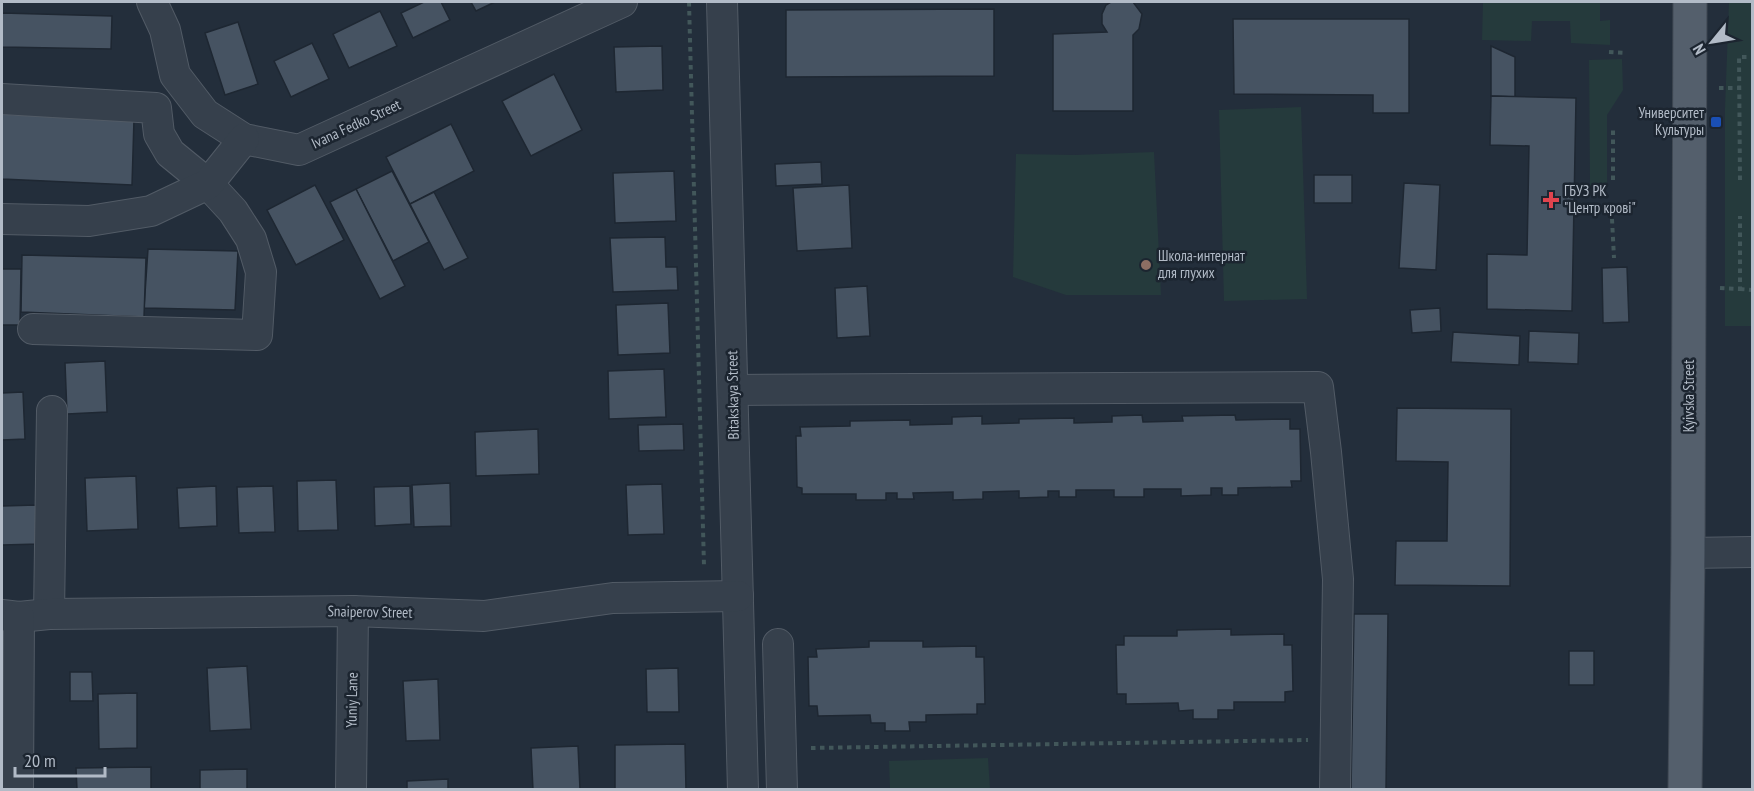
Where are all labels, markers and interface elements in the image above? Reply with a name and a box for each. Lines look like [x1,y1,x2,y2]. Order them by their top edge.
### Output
north arrow [1682,12,1742,72]
text: N [1688,41,1710,58]
street label: Ivana Fedko Street [308,95,403,153]
place label: Университет Культуры [1638,103,1704,139]
marker: Университет Культуры [1709,115,1723,129]
place label: ГБУЗ РК "Центр крові" [1564,181,1636,217]
marker: ГБУЗ РК "Центр крові" [1542,191,1560,209]
place label: Школа-интернат для глухих [1158,246,1245,282]
marker: Школа-интернат для глухих [1139,258,1153,272]
street label: Bitakskaya Street [722,350,743,440]
street label: Kyivska Street [1679,360,1698,432]
street label: Snaiperov Street [327,601,413,622]
street label: Yuniy Lane [342,672,361,728]
scale bar [15,740,105,778]
text: 20 m [24,749,56,772]

